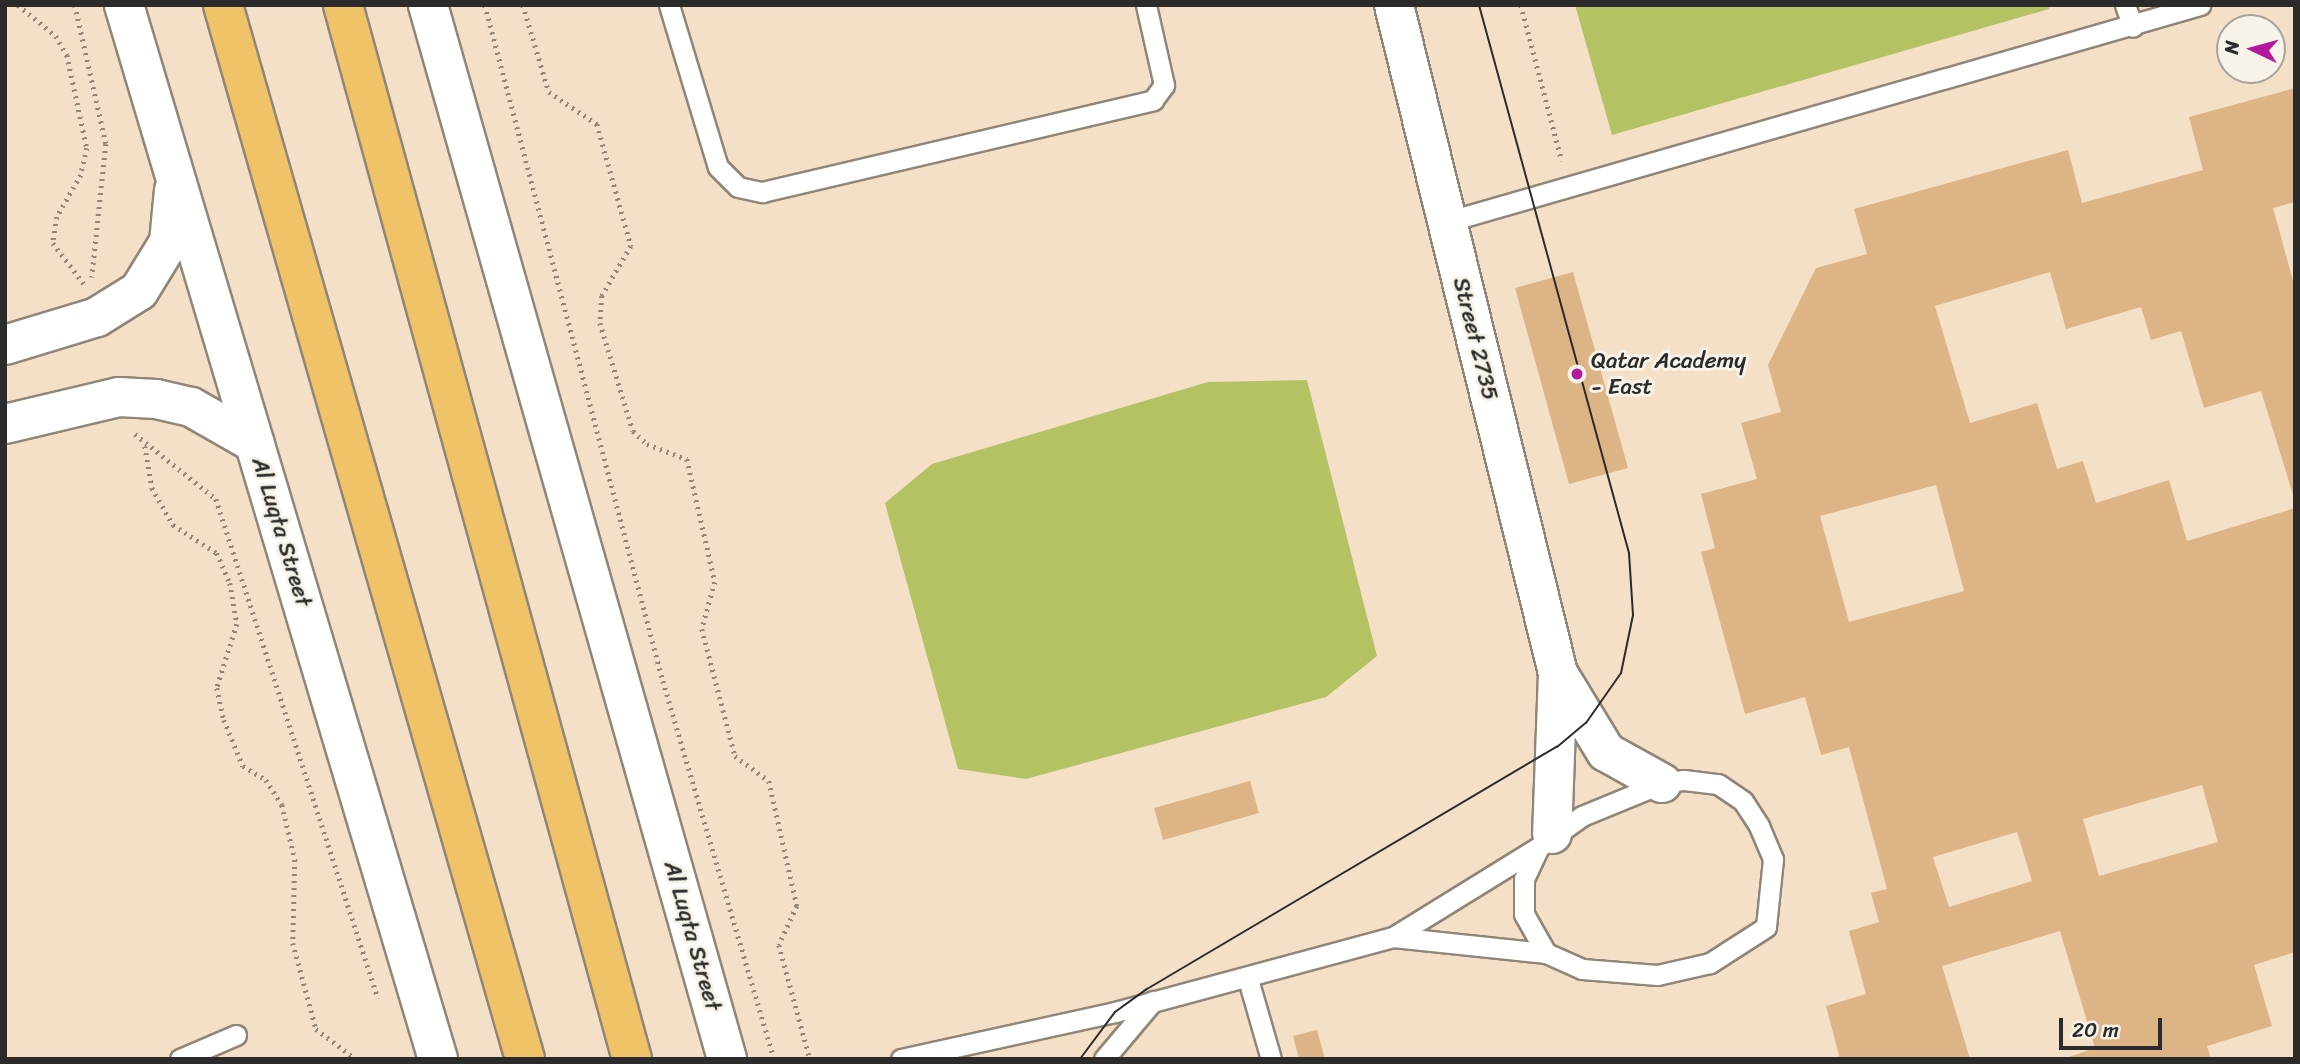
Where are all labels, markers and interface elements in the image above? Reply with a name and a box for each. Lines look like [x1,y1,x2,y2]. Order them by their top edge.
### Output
north arrow [2216,14,2286,84]
text: N [2215,39,2249,55]
street label: Street 2735 [1446,275,1504,403]
place label: Qatar Academy - East [1591,347,1746,401]
marker: Qatar Academy - East [1569,366,1585,382]
street label: Al Luqta Street [245,453,317,611]
street label: Al Luqta Street [657,857,727,1015]
scale bar [2062,1004,2165,1048]
text: 20 m [2072,1011,2119,1049]

